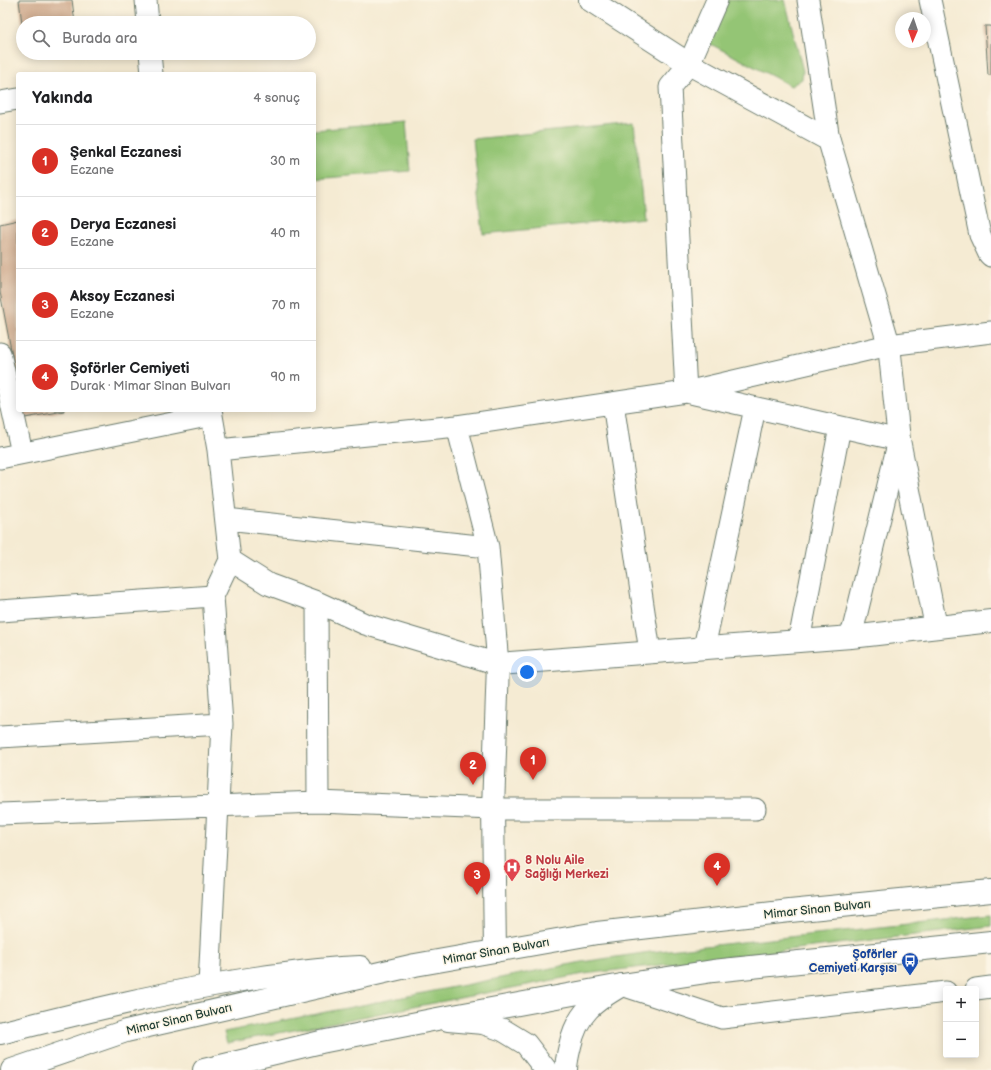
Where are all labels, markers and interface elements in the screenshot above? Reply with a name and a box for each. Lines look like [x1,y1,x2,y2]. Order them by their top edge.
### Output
north arrow [895,12,931,48]
search box [16,16,316,60]
icon: search [30,27,52,49]
text: Burada ara [62,29,137,48]
text: Yakında [32,88,93,108]
text: 4 sonuç [253,90,300,106]
text: Şenkal Eczanesi [70,143,182,162]
text: 1 [42,153,48,169]
text: 30 m [270,153,300,169]
text: Eczane [70,162,114,178]
text: Derya Eczanesi [70,215,176,234]
text: 2 [41,225,49,241]
text: 40 m [270,225,300,241]
text: Eczane [70,234,114,250]
text: Aksoy Eczanesi [70,287,175,306]
text: 3 [41,297,49,313]
text: 70 m [272,297,300,313]
text: Eczane [70,306,114,322]
text: Şoförler Cemiyeti [70,359,189,378]
text: 4 [41,369,49,385]
text: 90 m [271,369,300,385]
text: Durak · Mimar Sinan Bulvarı [70,378,230,394]
your location [517,662,537,682]
pin: 1 [520,747,546,780]
pin: 2 [460,752,486,785]
place label: 8 Nolu Aile Sağlığı Merkezi [525,853,609,882]
pin: 4 [704,853,730,886]
hospital icon: 8 Nolu Aile Sağlığı Merkezi [502,857,522,882]
pin: 3 [464,862,490,895]
street label: Mimar Sinan Bulvarı [763,896,872,923]
street label: Mimar Sinan Bulvarı [442,935,551,968]
place label: Şoförler Cemiyeti Karşısı [809,947,897,976]
bus stop icon: Şoförler Cemiyeti Karşısı [900,951,920,976]
map controls [943,986,979,1058]
button: + [943,986,979,1022]
street label: Mimar Sinan Bulvarı [125,1000,234,1039]
button: − [943,1022,979,1058]

